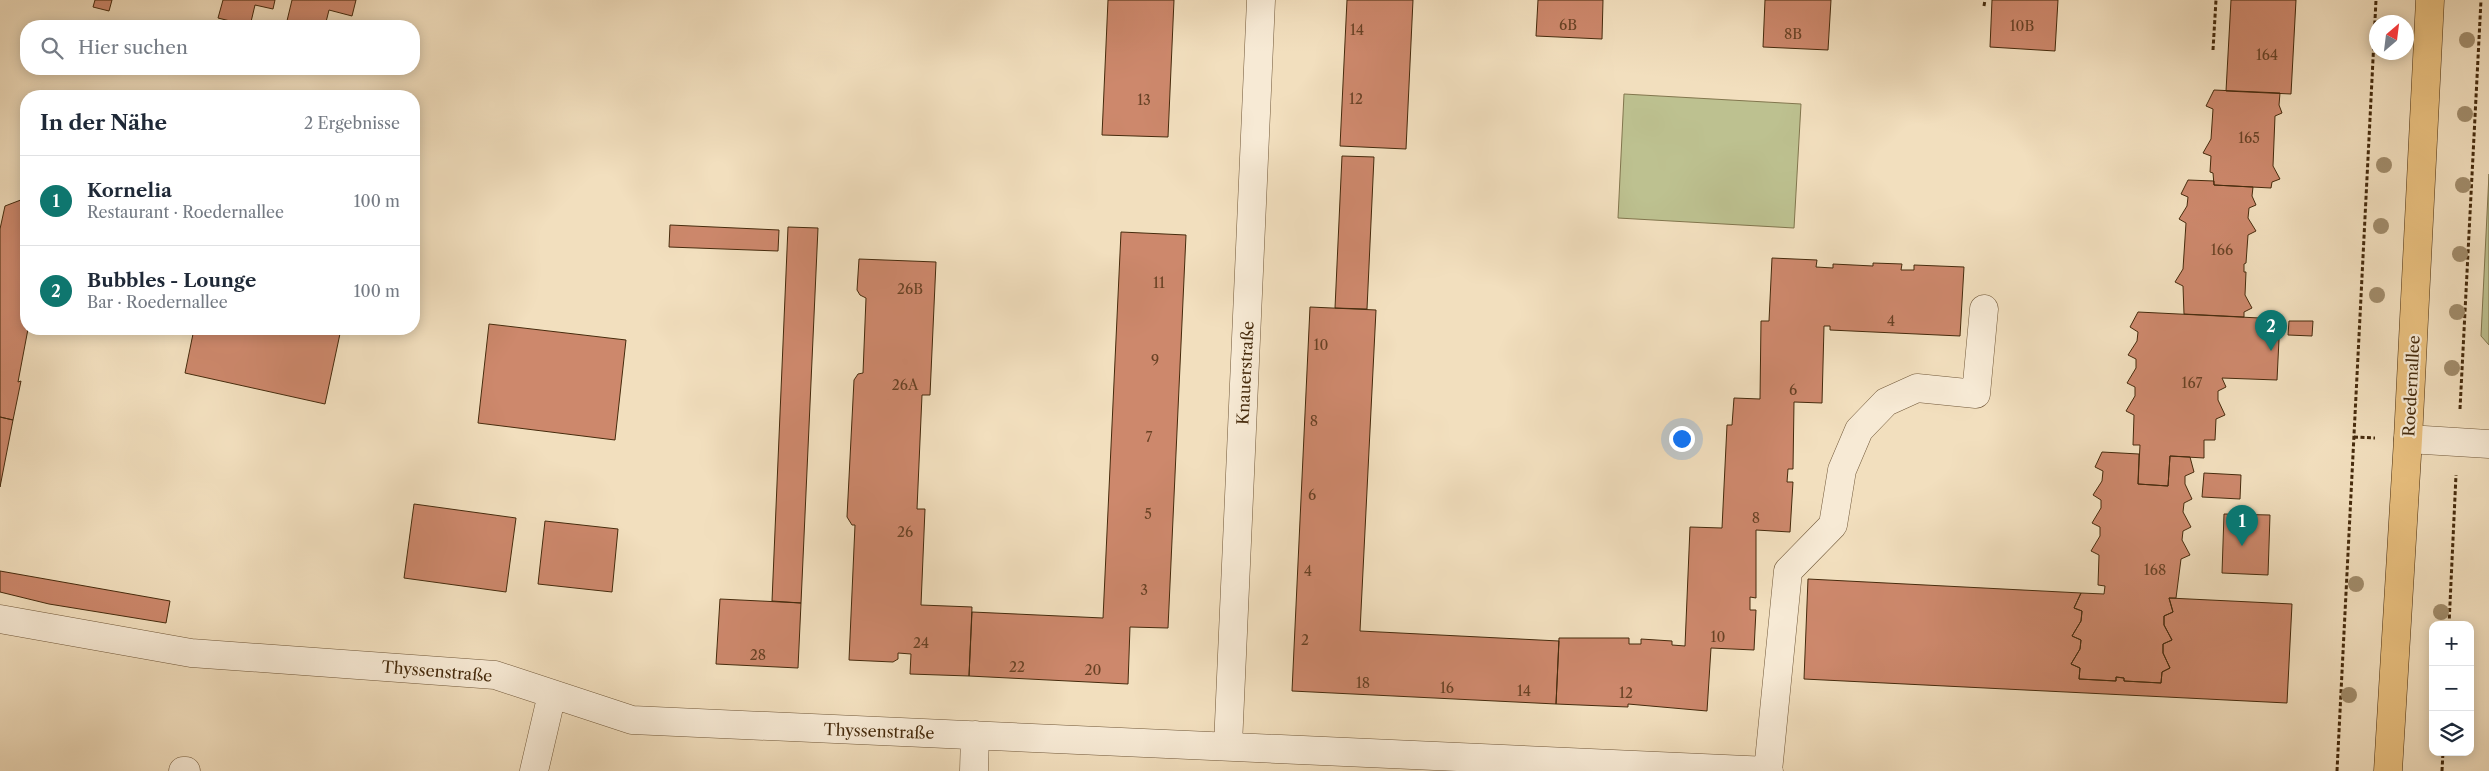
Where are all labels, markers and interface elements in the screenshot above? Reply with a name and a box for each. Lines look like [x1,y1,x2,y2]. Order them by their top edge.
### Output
north arrow [2369,15,2414,60]
house number: 6B [1559,16,1577,34]
house number: 10B [2010,17,2034,35]
search box [20,20,420,75]
house number: 14 [1350,21,1364,39]
house number: 8B [1784,25,1802,43]
icon: search [38,34,66,62]
text: Hier suchen [78,36,188,59]
house number: 164 [2256,46,2278,64]
house number: 12 [1349,90,1363,108]
house number: 13 [1137,91,1151,109]
text: In der Nähe [40,110,167,135]
text: 2 Ergebnisse [304,113,400,133]
house number: 165 [2238,129,2260,147]
text: Kornelia [87,179,172,202]
text: 1 [52,191,60,211]
text: 100 m [354,191,400,211]
text: Restaurant · Roedernallee [87,202,284,222]
house number: 166 [2211,241,2233,259]
text: Bubbles - Lounge [87,269,256,292]
house number: 11 [1153,274,1165,292]
house number: 26B [897,280,923,298]
text: 2 [51,281,61,301]
text: 100 m [354,281,400,301]
text: Bar · Roedernallee [87,292,228,312]
pin: 2 [2255,310,2287,351]
house number: 4 [1887,312,1895,330]
street label: Knauerstraße [1232,320,1258,426]
street label: Roedernallee [2398,335,2424,437]
house number: 10 [1314,336,1328,354]
house number: 9 [1151,351,1159,369]
house number: 167 [2182,374,2203,392]
house number: 26A [892,376,919,394]
house number: 6 [1789,381,1797,399]
house number: 8 [1310,412,1318,430]
your location [1669,426,1695,452]
house number: 7 [1146,428,1153,446]
house number: 6 [1308,486,1316,504]
house number: 5 [1144,505,1152,523]
pin: 1 [2226,505,2258,546]
house number: 8 [1752,509,1760,527]
house number: 26 [897,523,913,541]
house number: 168 [2144,561,2166,579]
house number: 4 [1304,562,1312,580]
house number: 3 [1140,581,1148,599]
map controls [2429,621,2474,756]
button: + [2429,621,2474,666]
house number: 10 [1711,628,1725,646]
house number: 2 [1301,631,1309,649]
house number: 24 [913,634,929,652]
house number: 28 [750,646,766,664]
street label: Thyssenstraße [381,656,493,686]
house number: 22 [1009,658,1025,676]
house number: 20 [1085,661,1102,679]
button: − [2429,666,2474,711]
house number: 18 [1356,674,1370,692]
house number: 16 [1440,679,1454,697]
house number: 14 [1517,682,1531,700]
house number: 12 [1619,684,1633,702]
button: layers [2429,711,2474,756]
street label: Thyssenstraße [823,719,935,743]

